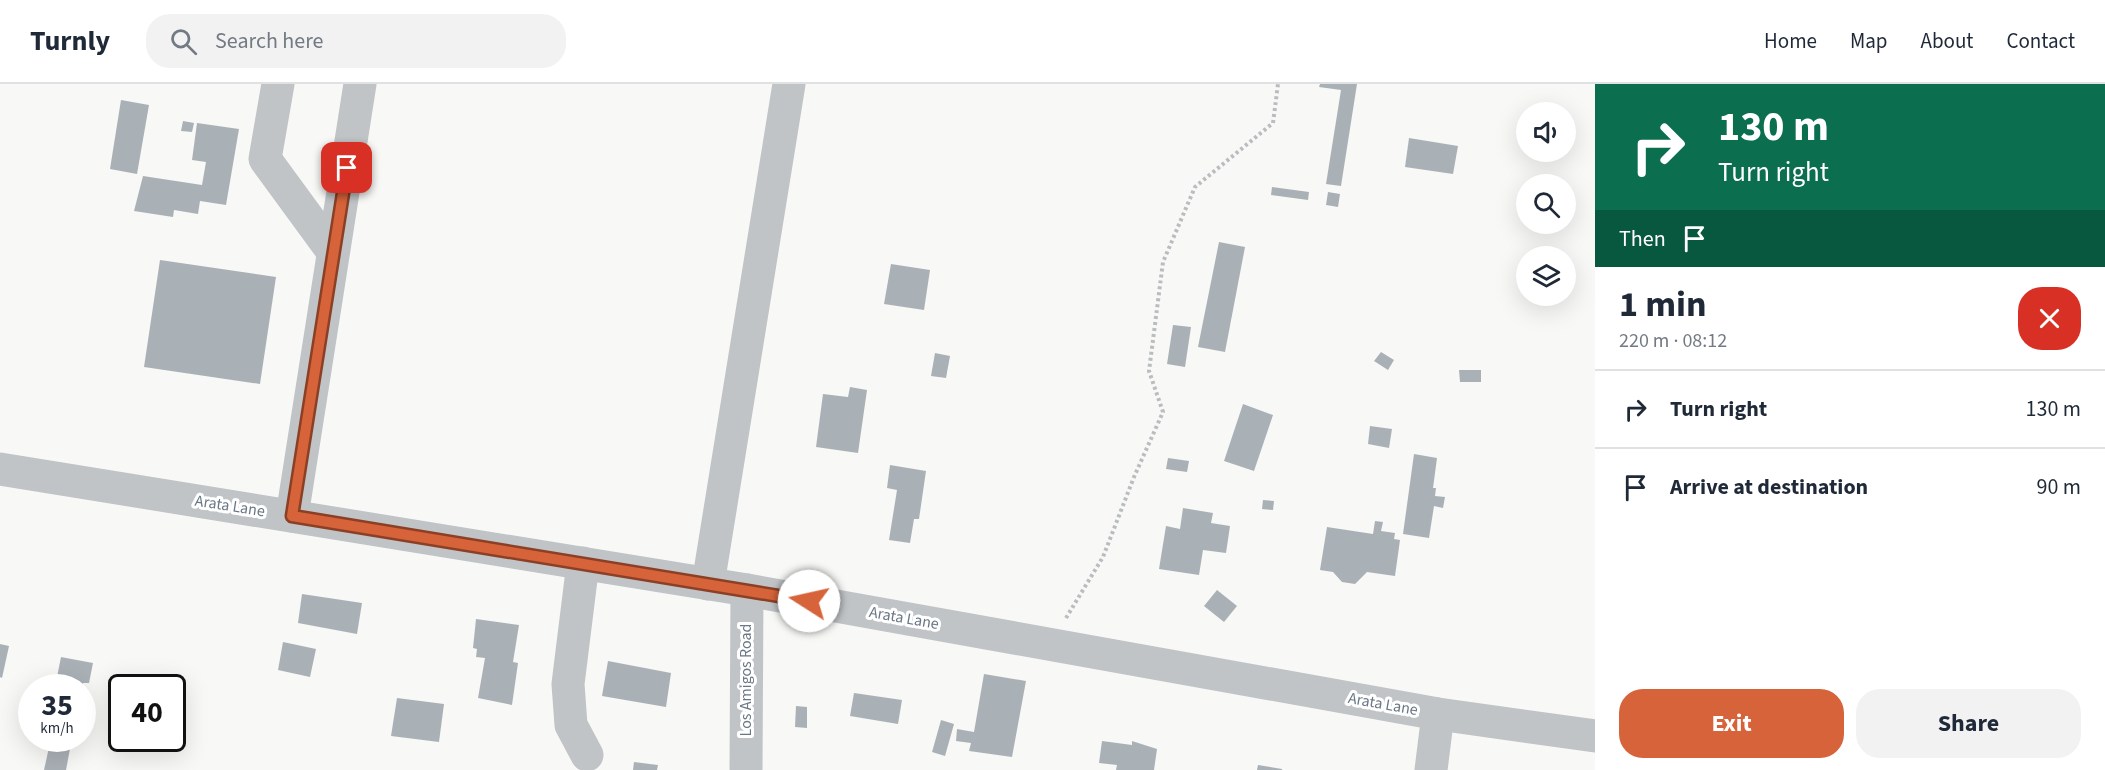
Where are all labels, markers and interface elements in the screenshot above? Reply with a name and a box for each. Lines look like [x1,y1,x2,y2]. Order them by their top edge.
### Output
search box [146,14,566,68]
text: Turnly [30,21,110,61]
icon: search [167,25,200,58]
text: Search here [215,25,324,57]
text: Home [1764,26,1817,56]
text: Map [1850,26,1888,56]
text: About [1921,26,1973,56]
text: Contact [2006,26,2075,56]
text: 130 m [1718,97,1829,157]
map controls [1516,102,1576,306]
button: sound [1516,102,1576,162]
icon: right [1619,108,1697,186]
pin [321,142,372,193]
icon: arrive [330,151,363,184]
text: Turn right [1718,153,1829,192]
button: search [1516,174,1576,234]
icon: arrive [1678,222,1711,255]
text: Then [1619,223,1666,255]
button: layers [1516,246,1576,306]
text: 1 min [1619,279,1707,330]
button: close [2018,287,2081,350]
text: 220 m · 08:12 [1619,327,1727,355]
icon: right [1619,393,1652,426]
text: Turn right [1670,393,1767,425]
text: 130 m [2026,393,2081,425]
icon: arrive [1619,471,1652,504]
text: Arrive at destination [1670,471,1868,503]
text: 90 m [2036,471,2081,503]
street label: Arata Lane [193,490,267,522]
position arrow [777,569,841,633]
street label: Arata Lane [867,601,941,635]
street label: Los Amigos Road [735,624,757,736]
speed limit sign: 40 [108,674,186,752]
text: 35 [41,684,73,727]
street label: Arata Lane [1346,687,1420,721]
button: Exit [1619,689,1844,758]
button: Share [1856,689,2081,758]
text: km/h [40,718,74,739]

